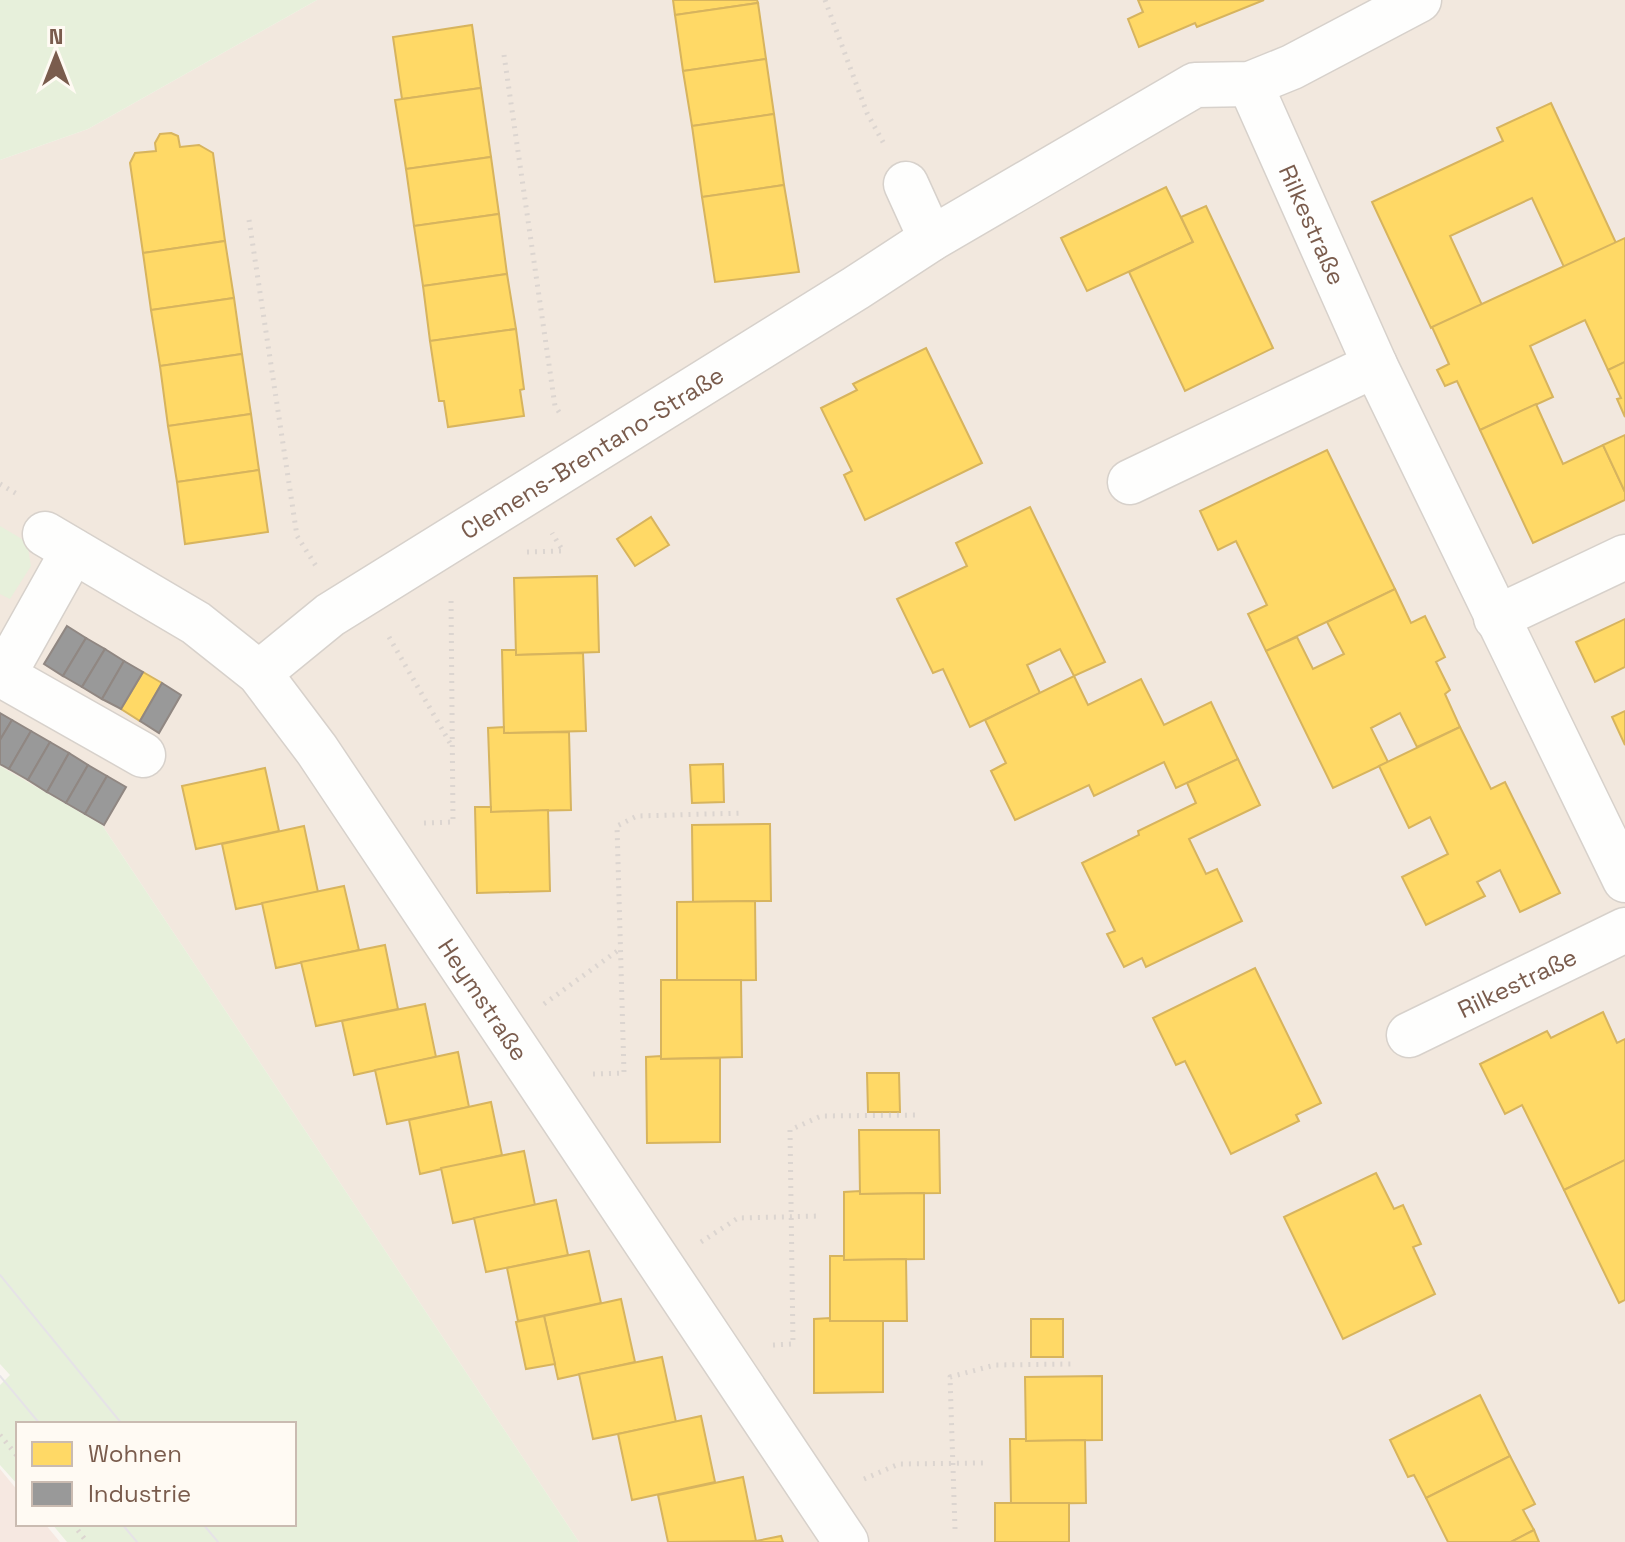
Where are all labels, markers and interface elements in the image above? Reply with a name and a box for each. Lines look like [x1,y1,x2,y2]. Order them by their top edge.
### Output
north arrow [16,16,96,96]
text: N [49,22,63,50]
street label: Rilkestraße [1272,160,1353,290]
street label: Clemens-Brentano-Straße [454,359,729,546]
street label: Heymstraße [432,932,535,1066]
street label: Rilkestraße [1452,940,1582,1025]
legend [16,1422,296,1526]
text: Wohnen [88,1438,182,1469]
text: Industrie [88,1478,191,1509]

